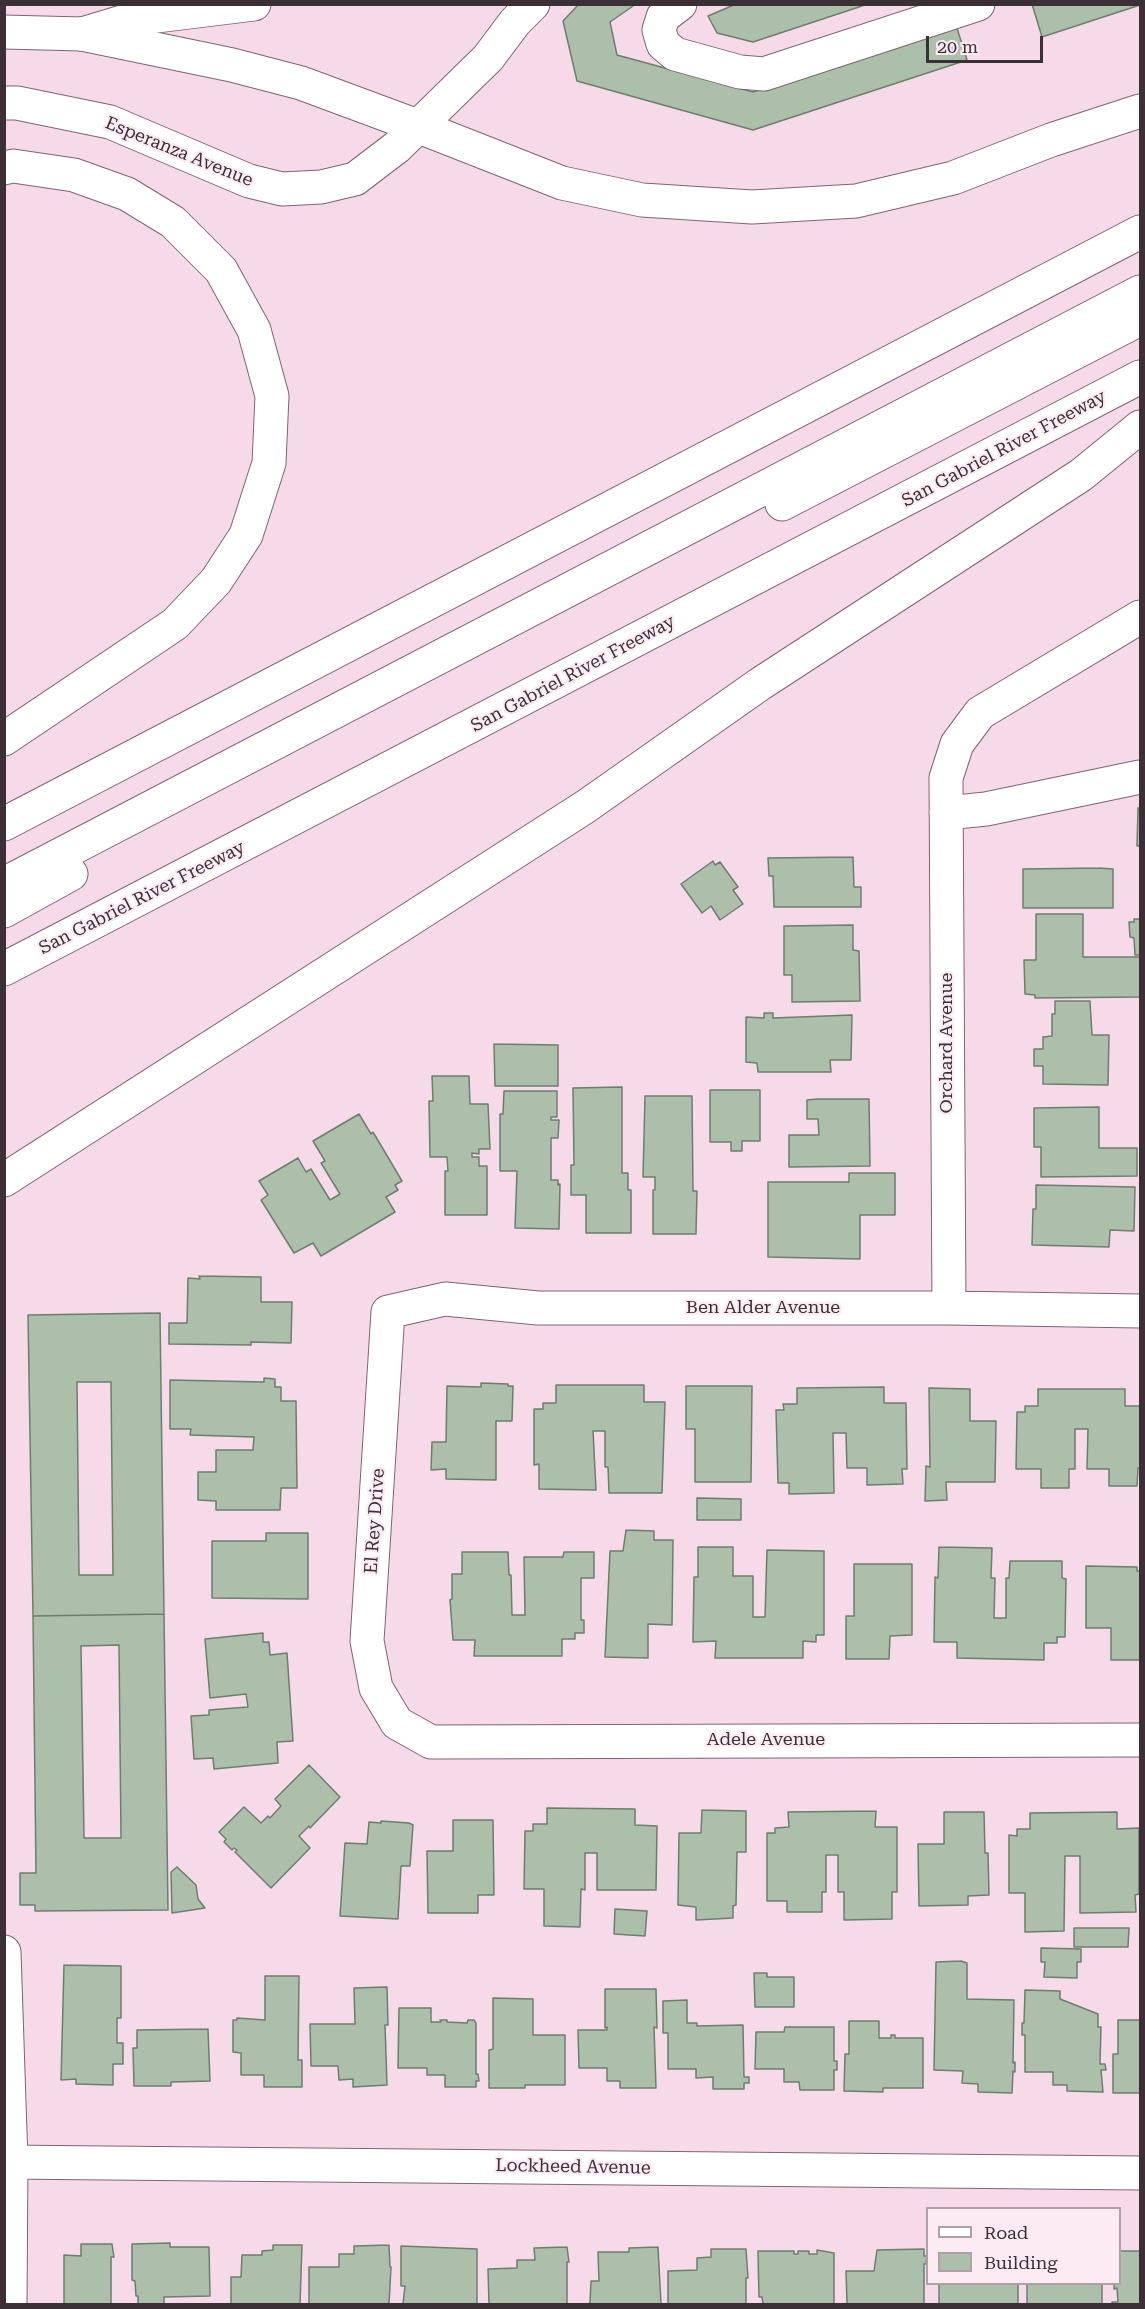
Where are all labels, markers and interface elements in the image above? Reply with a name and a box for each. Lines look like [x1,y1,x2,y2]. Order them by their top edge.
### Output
scale bar [929,24,1046,62]
text: 20 m [937,36,978,57]
street label: Esperanza Avenue [102,112,256,192]
street label: San Gabriel River Freeway [898,386,1110,512]
street label: San Gabriel River Freeway [467,611,679,737]
street label: San Gabriel River Freeway [36,837,248,959]
street label: Orchard Avenue [936,973,958,1113]
street label: Ben Alder Avenue [686,1297,840,1319]
street label: El Rey Drive [361,1467,389,1575]
street label: Adele Avenue [707,1729,825,1751]
street label: Lockheed Avenue [495,2155,651,2179]
legend [926,2207,1121,2285]
text: Road [984,2222,1028,2243]
text: Building [984,2252,1058,2273]

